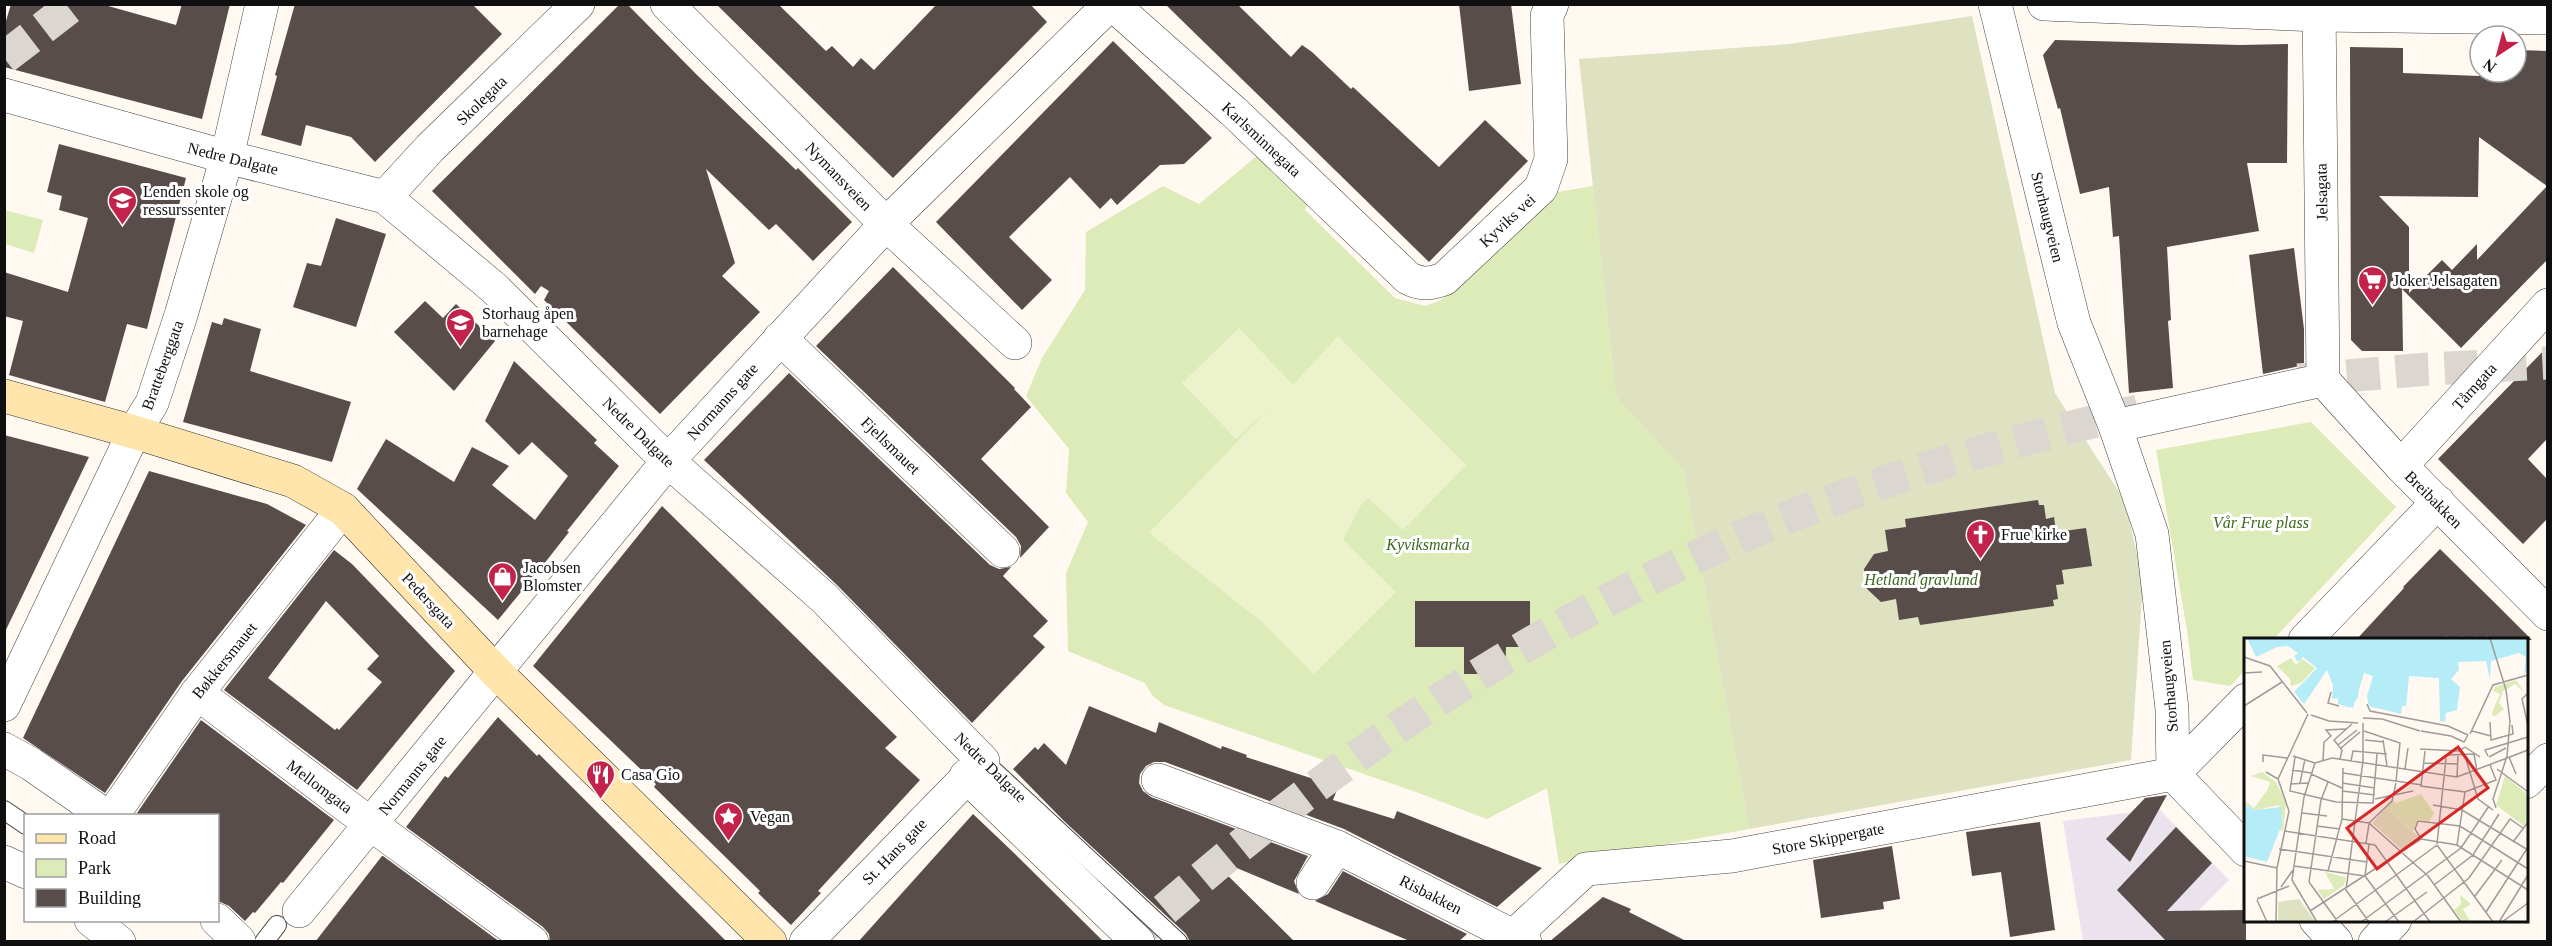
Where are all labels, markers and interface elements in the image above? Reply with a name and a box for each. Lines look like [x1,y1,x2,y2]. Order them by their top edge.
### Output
north arrow [2468,24,2528,84]
text: N [2479,55,2499,76]
street label: Skolegata [453,72,511,129]
street label: Karlsminnegata [1218,99,1304,181]
street label: Nedre Dalgate [186,139,280,179]
street label: Nymansveien [801,139,875,215]
street label: Jelsagata [2312,163,2332,221]
street label: Storhaugveien [2027,170,2067,264]
place label: Lenden skole og ressurssenter [143,183,249,218]
school or university icon: Lenden skole og ressurssenter [106,184,138,226]
street label: Kyviks vei [1476,190,1540,251]
supermarket icon: Joker Jelsagaten [2356,264,2388,306]
place label: Joker Jelsagaten [2393,272,2497,290]
place label: Storhaug åpen barnehage [482,305,574,341]
school or university icon: Storhaug åpen barnehage [445,306,477,348]
street label: Bratteberggata [138,318,187,413]
street label: Normanns gate [683,359,762,444]
street label: Tårngata [2449,360,2500,414]
street label: Nedre Dalgate [599,394,678,471]
street label: Fjellsmauet [857,413,924,479]
street label: Breibakken [2402,467,2466,531]
park label: Vår Frue plass [2213,514,2309,532]
church icon: Frue kirke [1964,518,1996,560]
place label: Frue kirke [2001,526,2067,543]
park label: Kyviksmarka [1385,536,1470,554]
place label: Jacobsen Blomster [523,559,582,594]
shop icon: Jacobsen Blomster [486,560,518,602]
street label: Pedersgata [398,569,458,632]
park label: Hetland gravlund [1863,571,1979,589]
street label: Bøkkersmauet [189,619,260,702]
inset map [2244,638,2528,922]
street label: Storhaugveien [2156,639,2182,733]
street label: Nedre Dalgate [951,729,1030,806]
street label: Normanns gate [375,732,450,819]
street label: Mellomgata [283,756,356,817]
restaurant icon: Casa Gio [584,758,616,800]
place label: Casa Gio [621,766,680,783]
place icon: Vegan [713,800,745,842]
place label: Vegan [750,808,790,826]
legend [24,814,219,922]
street label: St. Hans gate [859,815,931,888]
street label: Store Skippergate [1771,819,1886,859]
text: Road [78,828,116,848]
text: Park [78,858,111,878]
street label: Risbakken [1397,872,1465,917]
text: Building [78,888,141,908]

